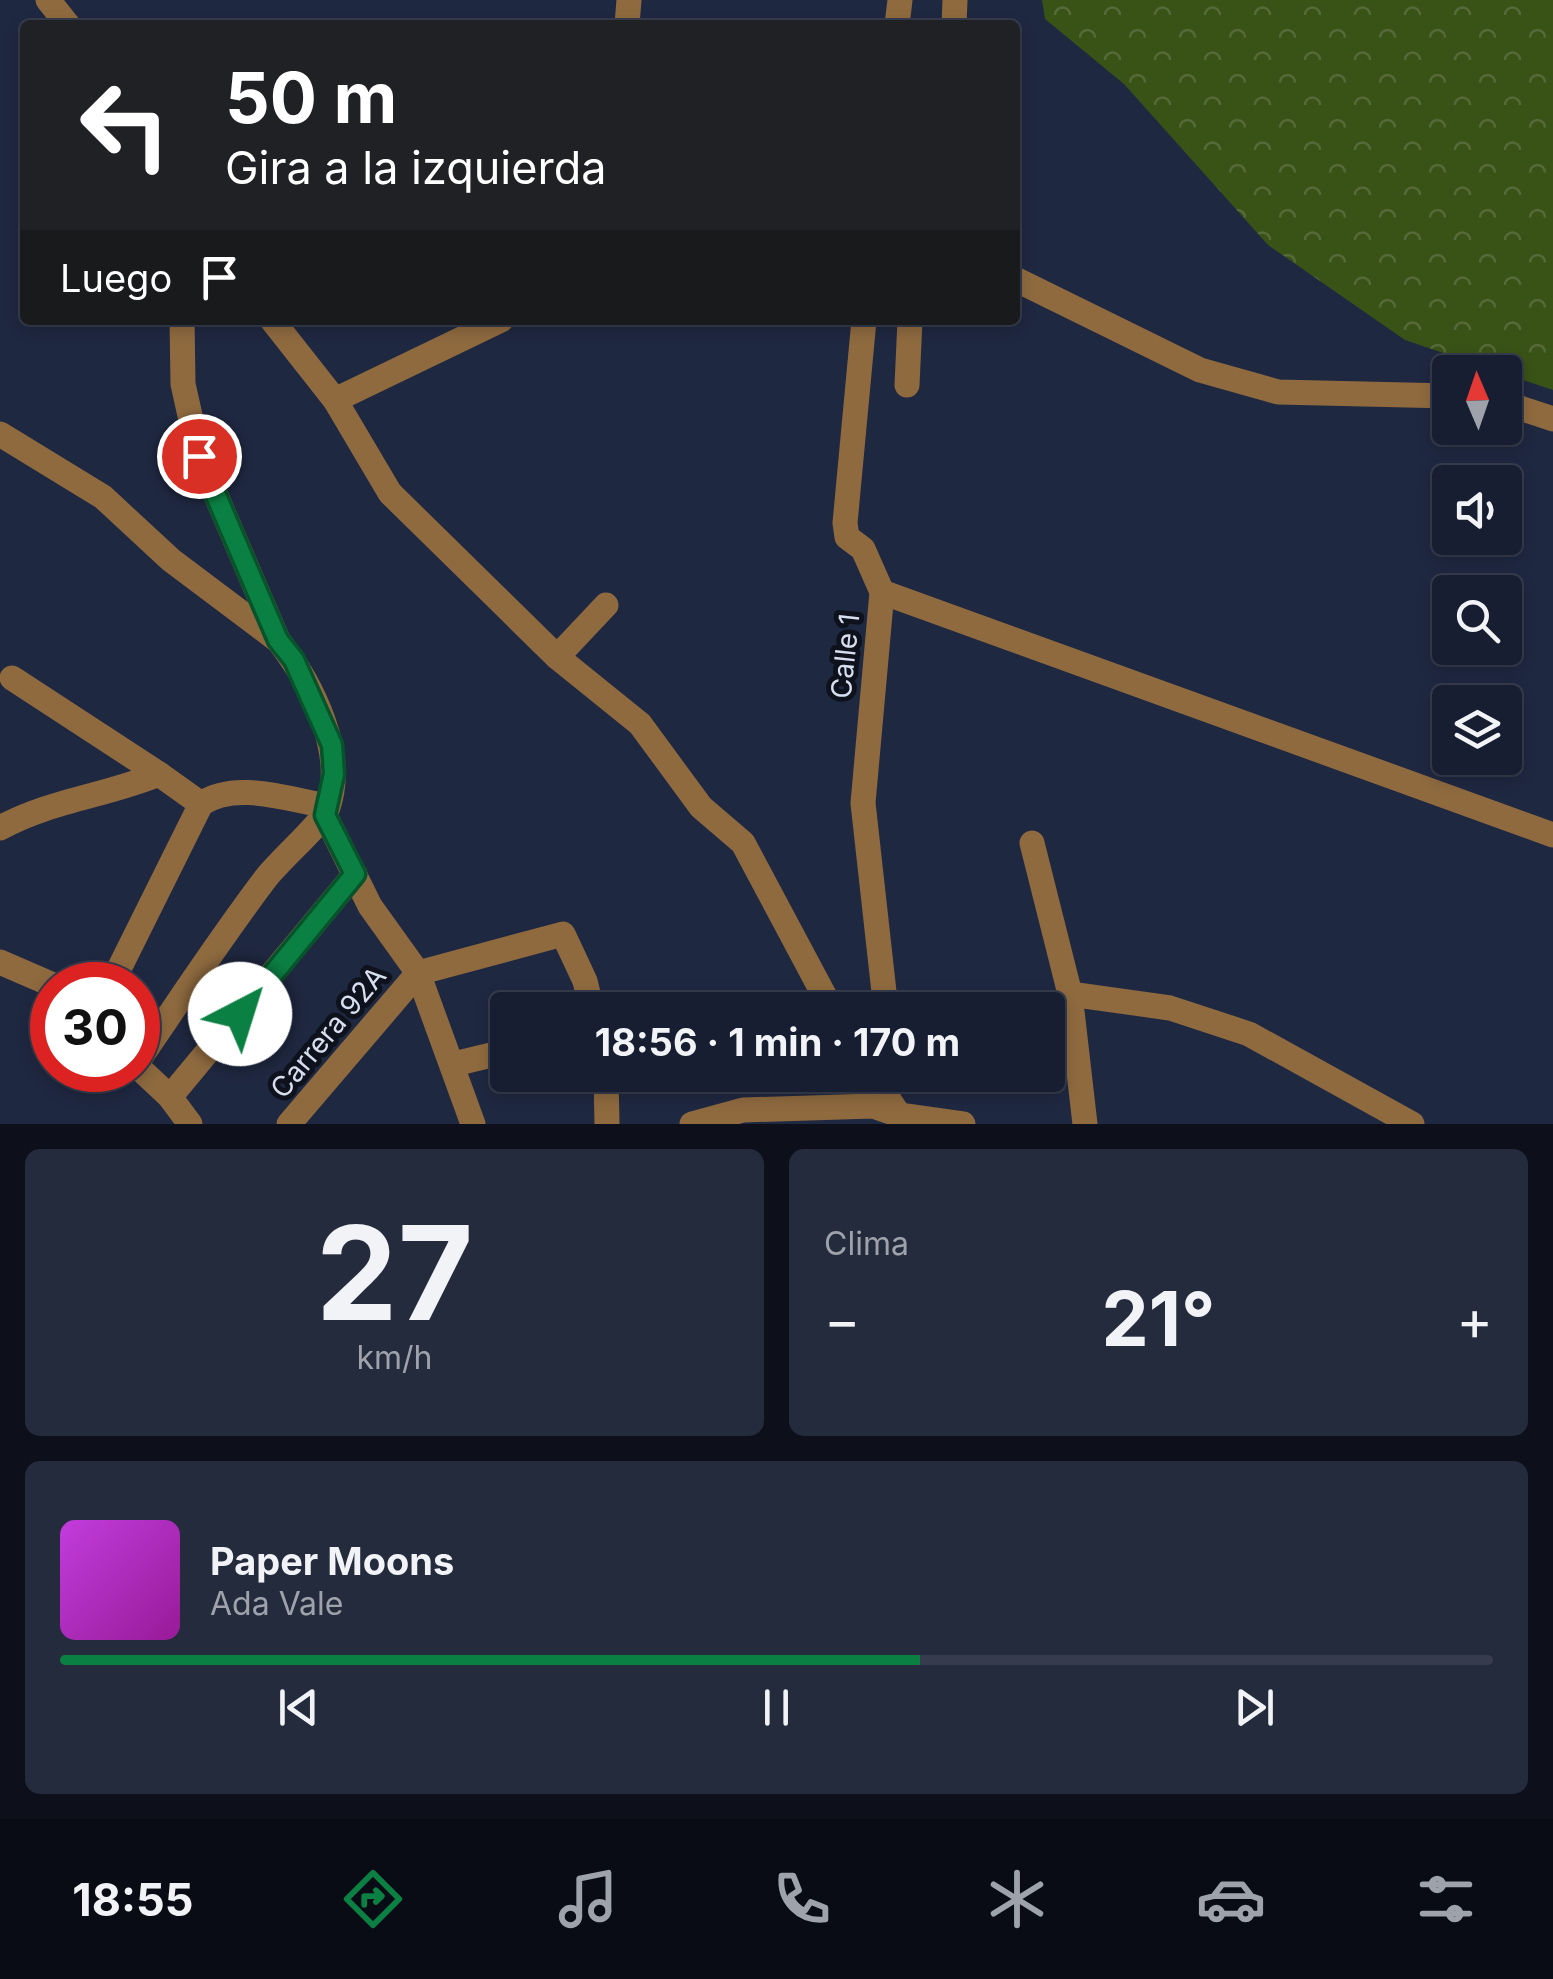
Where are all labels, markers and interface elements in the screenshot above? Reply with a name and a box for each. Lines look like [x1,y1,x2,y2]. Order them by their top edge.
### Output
text: 50 m [225,55,397,140]
icon: left [60,60,190,190]
text: Gira a la izquierda [225,140,607,195]
icon: arrive [192,250,247,305]
text: Luego [60,255,172,301]
north arrow [1432,355,1522,445]
map controls [1432,355,1522,775]
pin [157,414,242,499]
icon: arrive [172,429,227,484]
button: sound [1432,465,1522,555]
button: search [1432,575,1522,665]
street label: Calle 1 [824,612,866,700]
button: layers [1432,685,1522,775]
street label: Carrera 92A [263,959,393,1105]
speed limit sign: 30 [30,962,160,1092]
position arrow [188,962,292,1066]
text: 18:56 · 1 min · 170 m [595,1019,960,1065]
text: 27 [316,1194,473,1351]
text: Clima [824,1224,909,1263]
text: 21° [1101,1273,1216,1364]
text: − [824,1287,860,1353]
text: + [1457,1287,1493,1353]
text: km/h [356,1338,433,1377]
text: Paper Moons [210,1538,454,1584]
text: Ada Vale [210,1584,343,1623]
icon: previous [271,1680,326,1735]
icon: pause [749,1680,804,1735]
icon: next [1227,1680,1282,1735]
icon: directions [338,1864,408,1934]
icon: music [553,1864,623,1934]
icon: phone [767,1864,837,1934]
icon: climate [982,1864,1052,1934]
icon: car [1196,1864,1266,1934]
icon: filters [1411,1864,1481,1934]
text: 18:55 [72,1872,194,1927]

